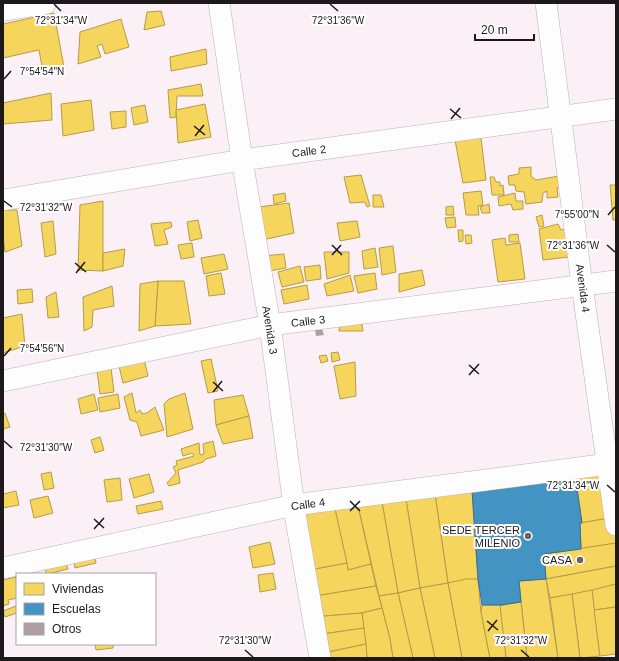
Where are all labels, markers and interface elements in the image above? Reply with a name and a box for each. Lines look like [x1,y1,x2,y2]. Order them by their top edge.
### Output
text: 72°31'34"W [35,15,88,26]
text: 72°31'36"W [312,15,365,26]
scale bar [475,16,534,42]
text: 20 m [481,23,508,37]
text: 7°54'54"N [20,66,64,77]
street label: Calle 2 [291,143,327,159]
text: 72°31'32"W [20,202,73,213]
text: 7°55'00"N [555,209,599,220]
text: 72°31'36"W [547,240,600,251]
street label: Avenida 4 [574,263,592,313]
street label: Avenida 3 [260,305,280,355]
street label: Calle 3 [290,313,326,329]
text: 7°54'56"N [20,343,64,354]
text: 72°31'30"W [20,442,73,453]
text: 72°31'34"W [547,480,600,491]
street label: Calle 4 [290,496,326,512]
place label: SEDE TERCER MILENIO [442,524,520,549]
marker: SEDE TERCER MILENIO [523,531,533,541]
place label: CASA [542,554,573,566]
marker: CASA [575,555,585,565]
legend [16,573,156,645]
text: Viviendas [52,582,104,596]
text: Escuelas [52,602,101,616]
text: Otros [52,622,81,636]
text: 72°31'30"W [219,635,272,646]
text: 72°31'32"W [495,635,548,646]

